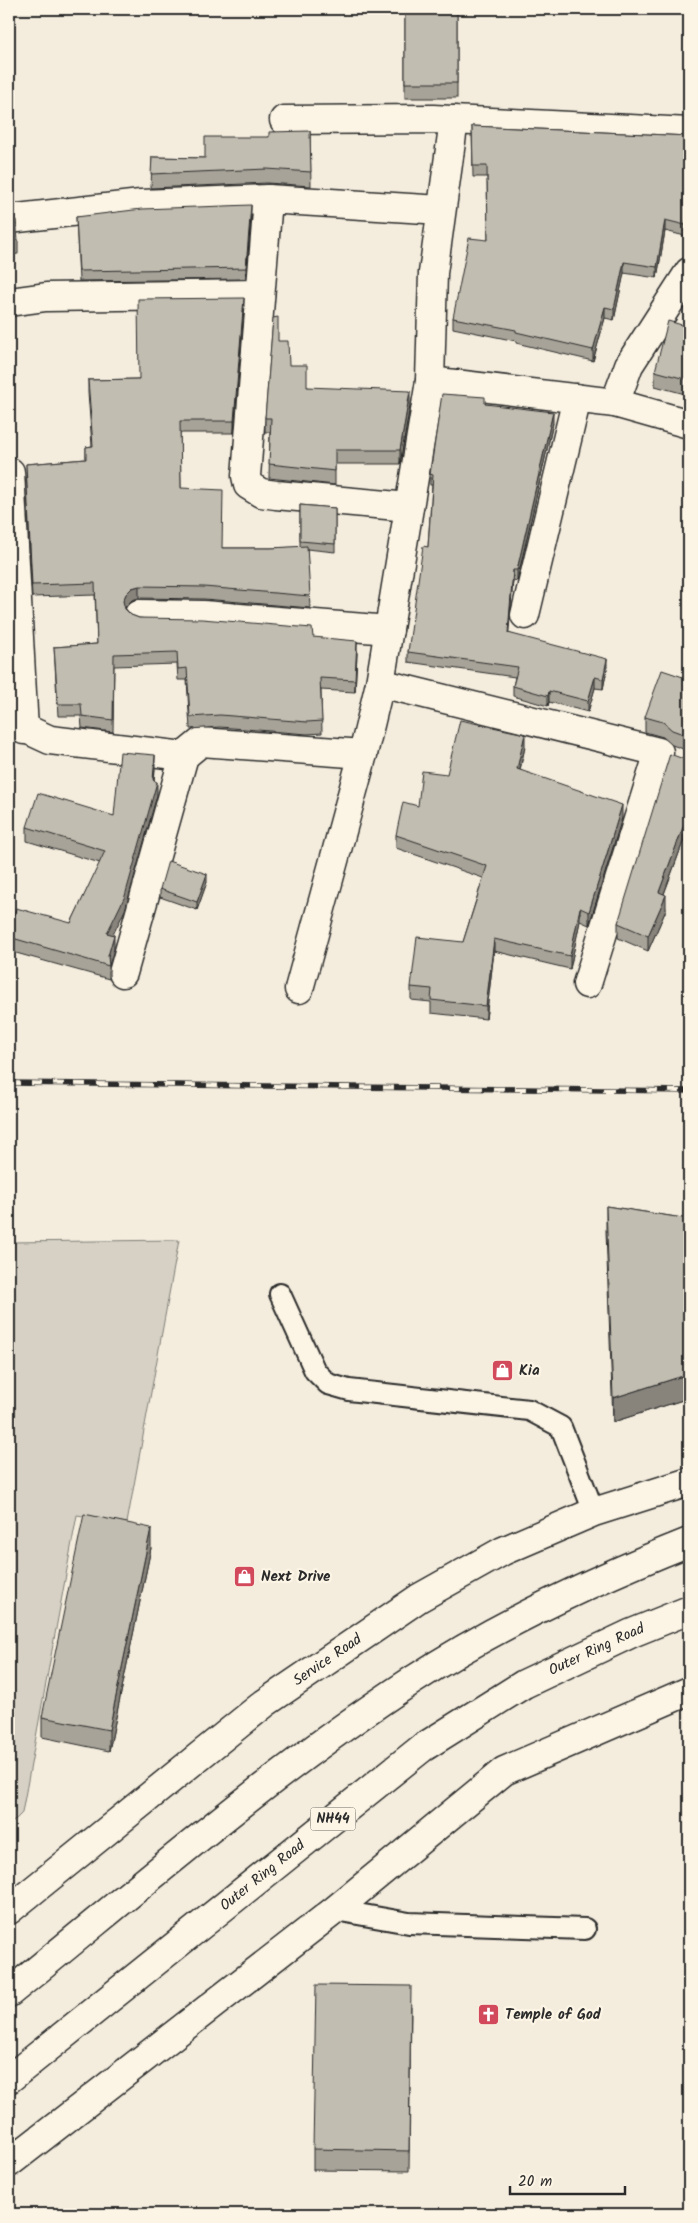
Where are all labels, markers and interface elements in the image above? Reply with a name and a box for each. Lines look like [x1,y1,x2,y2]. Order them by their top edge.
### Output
shop icon: Kia [491,1359,515,1383]
place label: Kia [519,1359,540,1383]
shop icon: Next Drive [233,1565,257,1589]
place label: Next Drive [261,1565,331,1589]
street label: Outer Ring Road [545,1617,649,1683]
street label: Service Road [288,1628,368,1693]
road number: NH44 [310,1808,356,1830]
street label: Outer Ring Road [215,1834,311,1918]
church icon: Temple of God [477,2003,501,2027]
place label: Temple of God [505,2003,602,2027]
scale bar [510,2163,626,2195]
text: 20 m [518,2170,552,2194]

